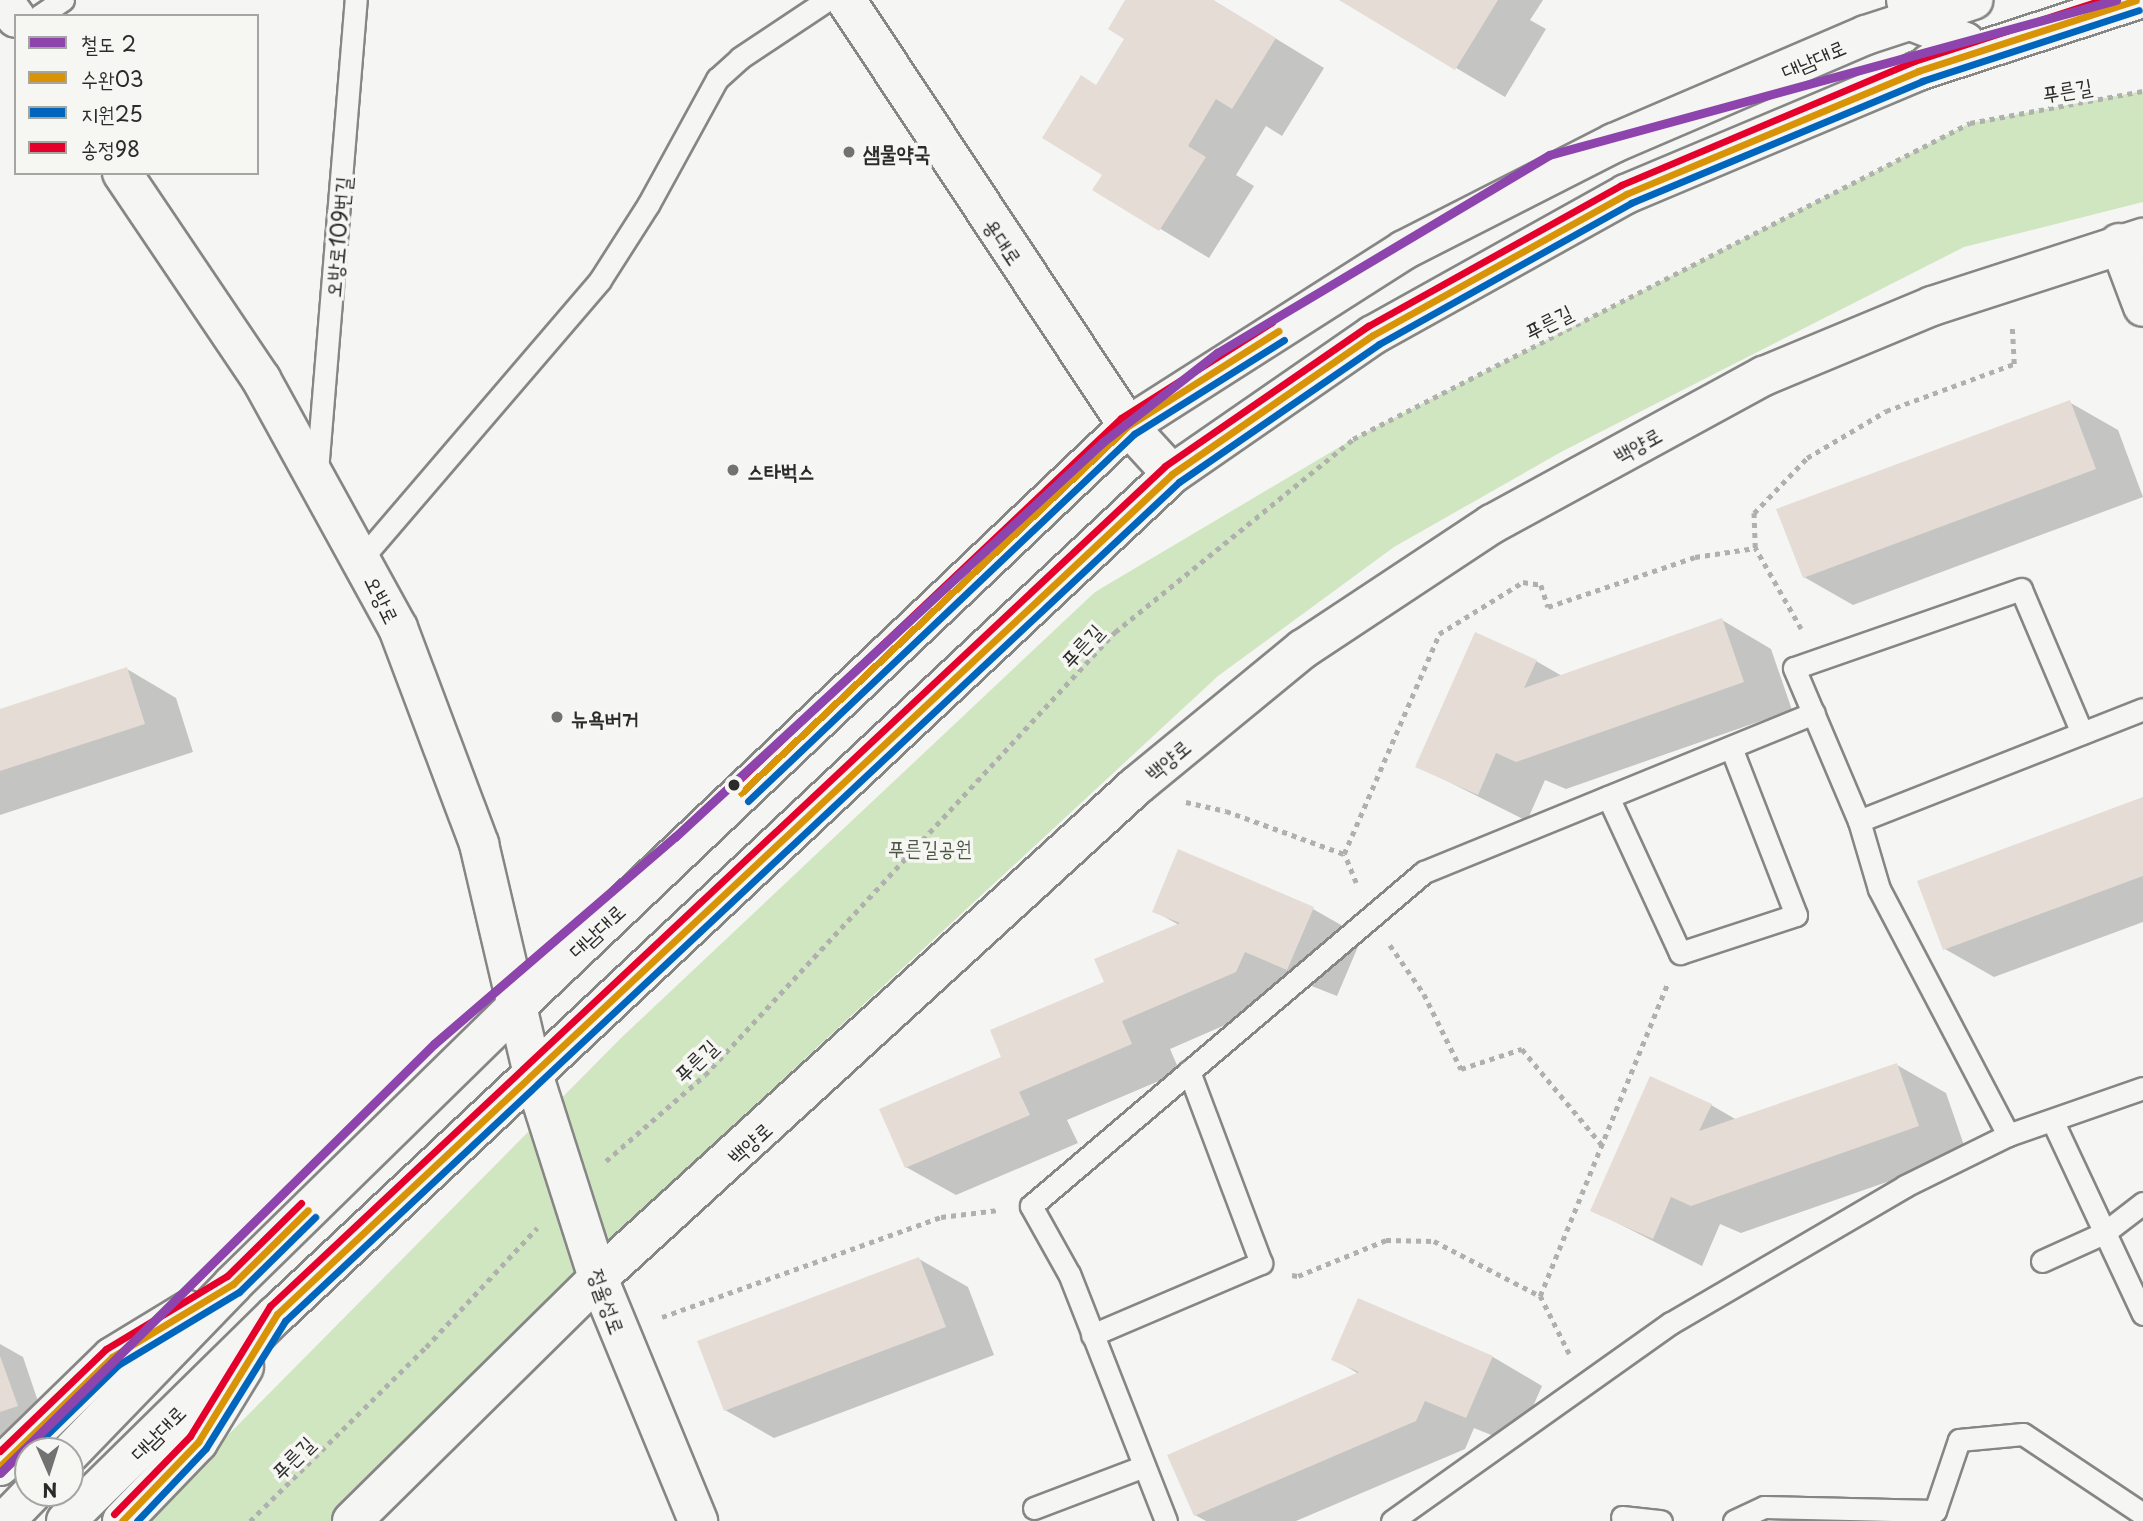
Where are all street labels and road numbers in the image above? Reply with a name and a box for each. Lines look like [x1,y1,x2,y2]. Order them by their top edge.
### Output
street label: 대남대로 [1777,33,1849,83]
street label: 푸른길 [2040,72,2094,106]
street label: 오방로109번길 [319,175,355,299]
street label: 용대로 [979,213,1029,269]
street label: 푸른길 [1520,298,1576,344]
street label: 백양로 [1609,421,1665,467]
street label: 오방로 [361,571,405,627]
street label: 푸른길 [1054,618,1108,672]
street label: 백양로 [1139,733,1195,785]
street label: 대남대로 [563,898,629,962]
street label: 푸른길 [668,1033,722,1087]
street label: 백양로 [722,1116,776,1168]
street label: 정율성로 [585,1265,631,1337]
street label: 대남대로 [124,1399,190,1465]
street label: 푸른길 [265,1430,319,1484]

